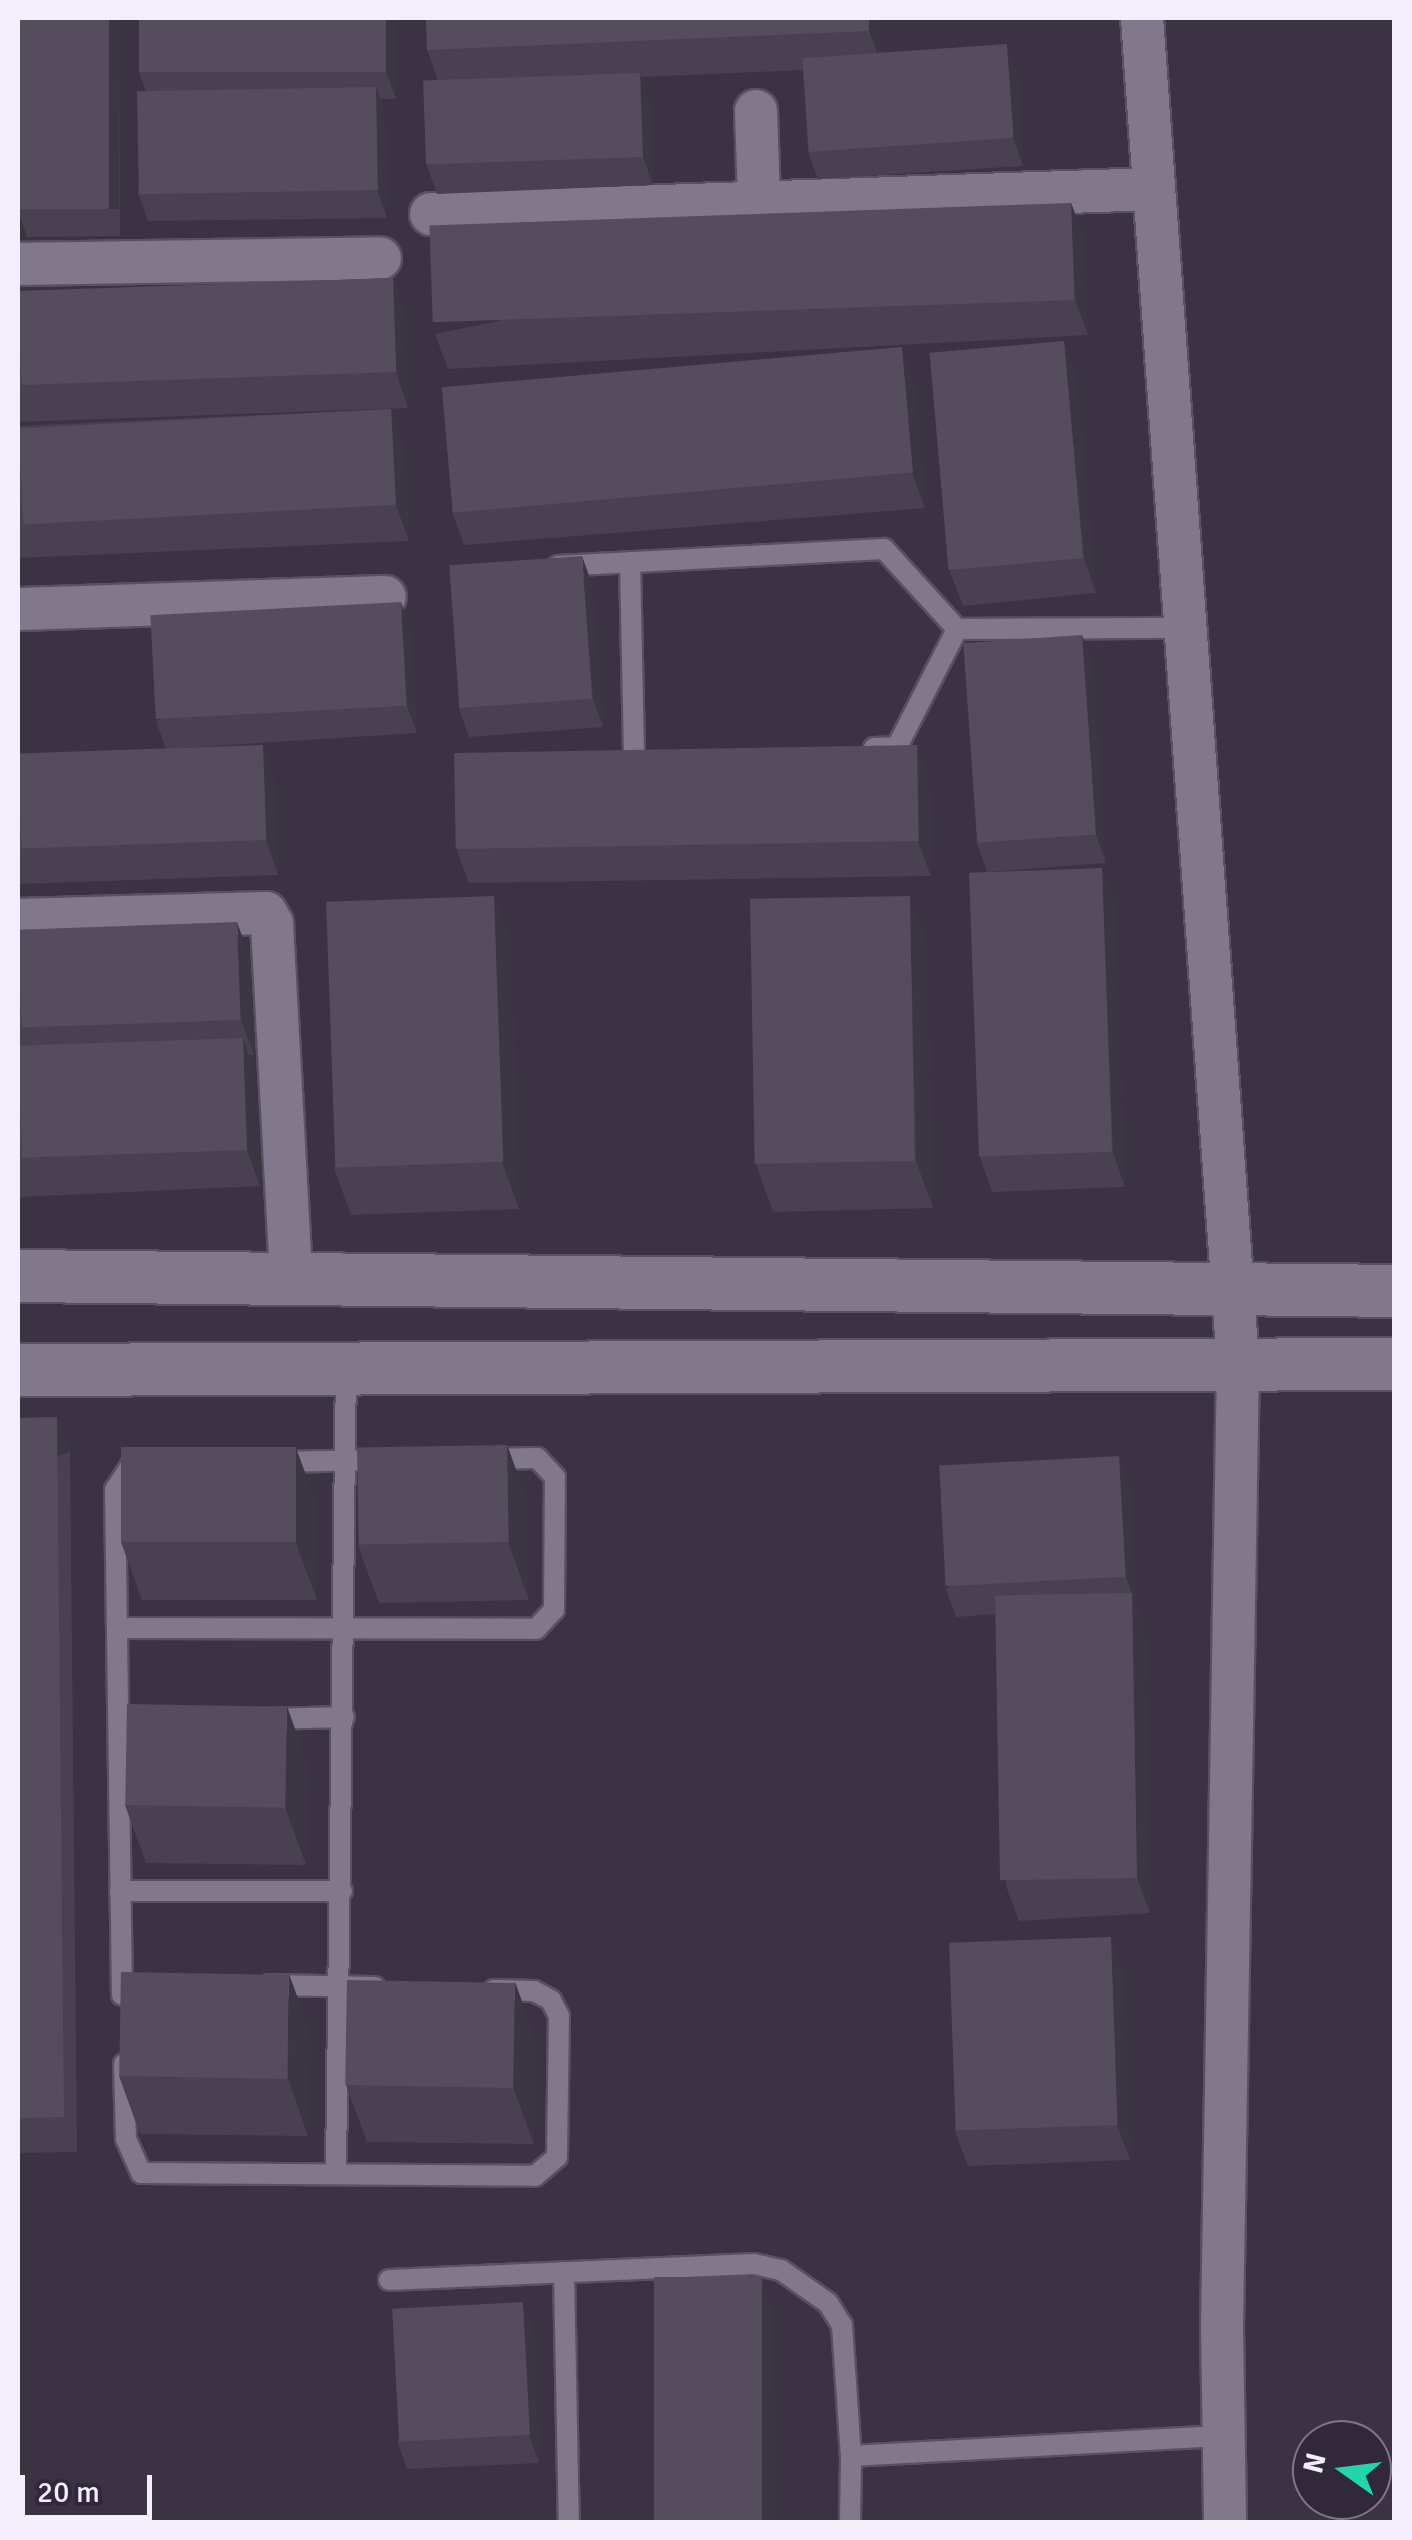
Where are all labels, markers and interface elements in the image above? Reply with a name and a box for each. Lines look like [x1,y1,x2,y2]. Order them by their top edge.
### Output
north arrow [1292,2420,1392,2520]
text: N [1296,2450,1334,2477]
scale bar [25,2455,158,2517]
text: 20 m [37,2474,100,2511]

